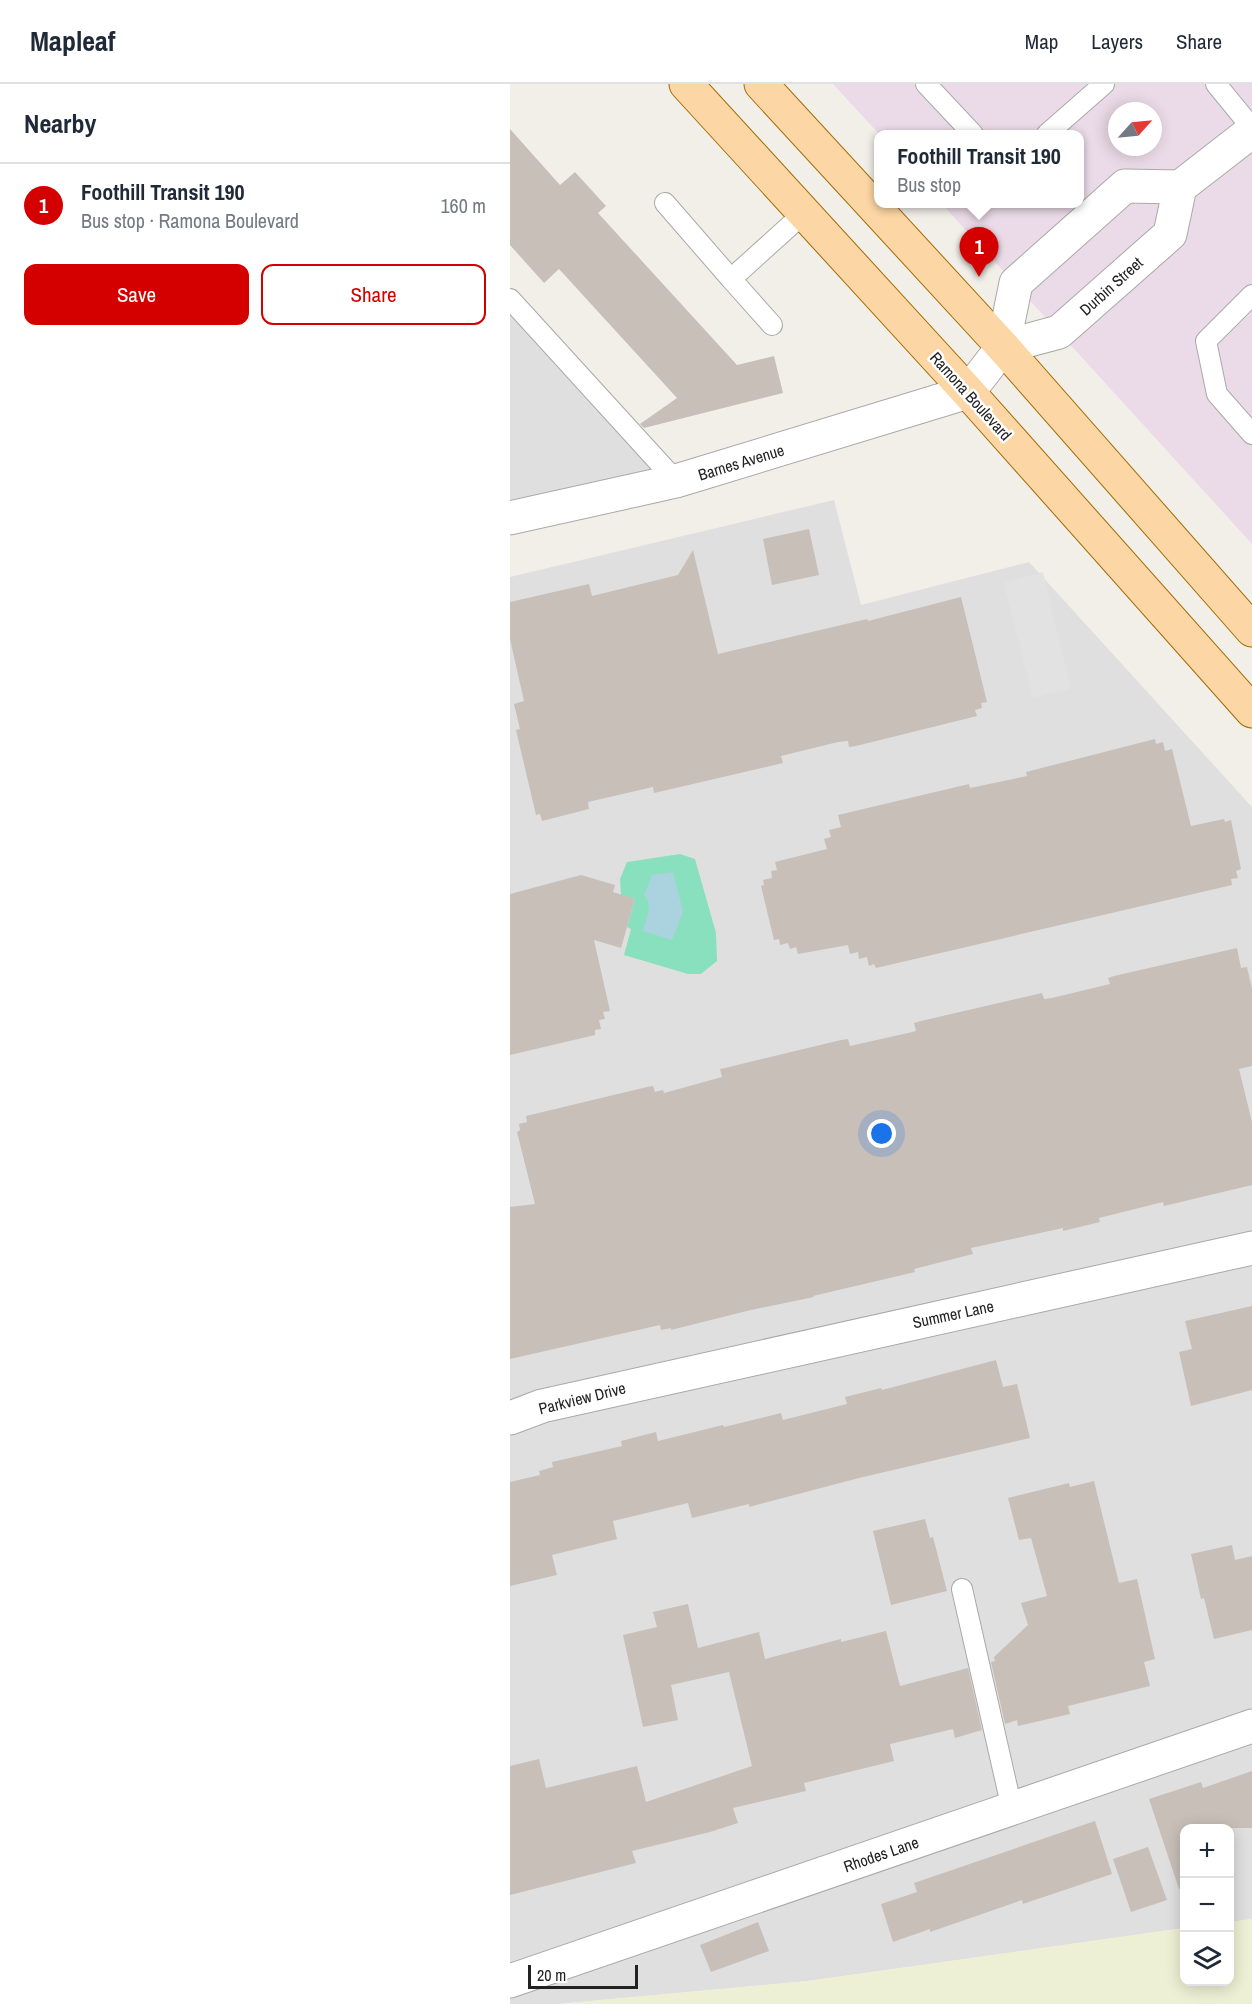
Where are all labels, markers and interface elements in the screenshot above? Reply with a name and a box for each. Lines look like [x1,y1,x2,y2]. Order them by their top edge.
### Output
text: Mapleaf [30,22,115,60]
text: Map [1025,27,1058,56]
text: Layers [1091,27,1143,56]
text: Share [1176,27,1222,56]
north arrow [1108,102,1162,156]
text: Nearby [24,106,96,141]
popup [874,130,1084,208]
text: Foothill Transit 190 [897,141,1061,171]
text: Bus stop [897,171,961,198]
text: Foothill Transit 190 [81,177,245,207]
text: 1 [39,192,48,219]
text: 160 m [440,192,486,219]
text: Bus stop · Ramona Boulevard [81,207,299,234]
pin: 1 [960,228,998,277]
street label: Durbin Street [1075,251,1148,320]
button: Save [24,264,249,325]
button: Share [261,264,486,325]
street label: Ramona Boulevard [925,347,1017,445]
street label: Barnes Avenue [695,439,787,485]
your location [867,1119,896,1148]
street label: Summer Lane [910,1295,996,1333]
street label: Parkview Drive [536,1377,628,1419]
map controls [1180,1824,1234,1986]
button: + [1180,1824,1234,1878]
street label: Rhodes Lane [841,1831,921,1877]
button: − [1180,1878,1234,1932]
button: layers [1180,1932,1234,1986]
scale bar [528,1962,638,1990]
text: 20 m [537,1964,566,1986]

